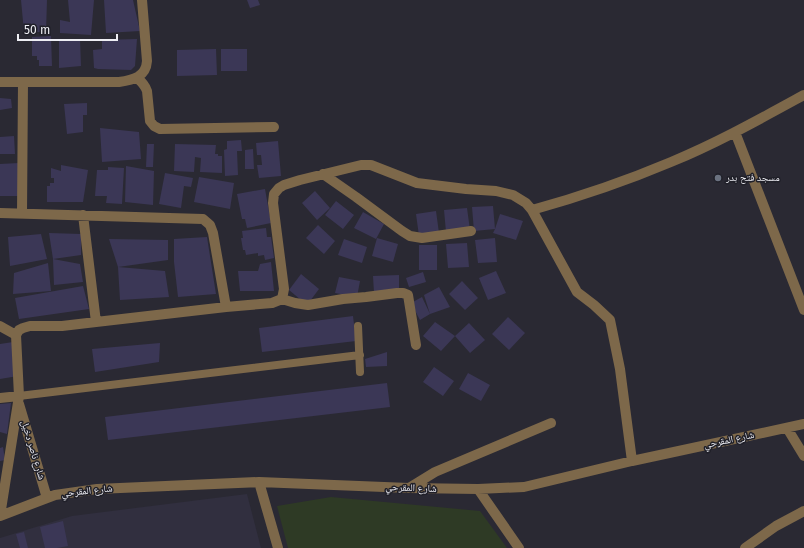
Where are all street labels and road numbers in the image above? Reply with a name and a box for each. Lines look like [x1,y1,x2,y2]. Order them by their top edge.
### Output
street label: شارع ناصر دخيل [18,419,48,482]
street label: شارع المقرحي [703,429,756,453]
street label: شارع المقرحي [385,481,437,496]
street label: شارع المقرحي [61,482,114,501]

